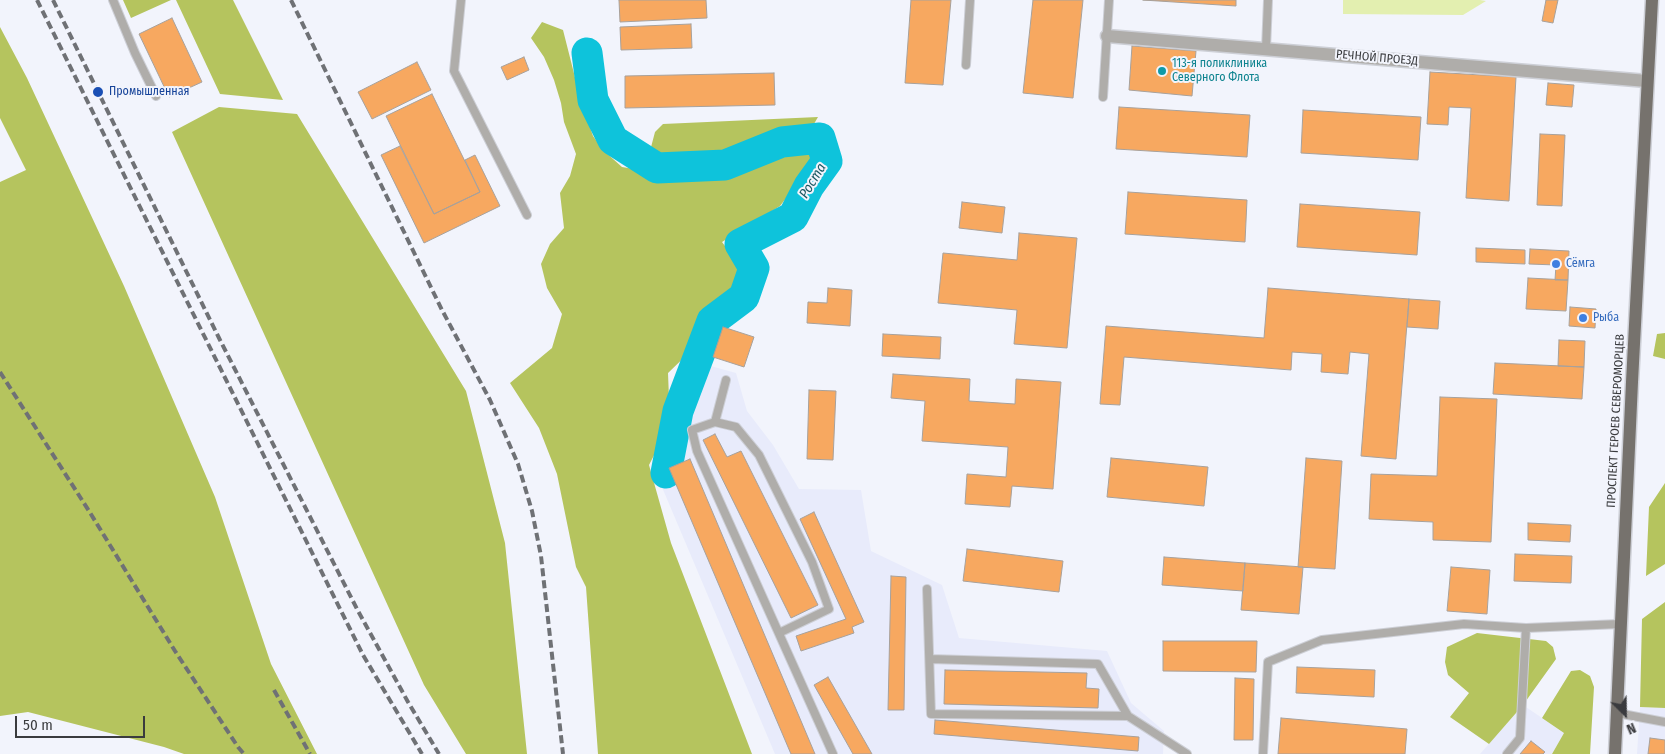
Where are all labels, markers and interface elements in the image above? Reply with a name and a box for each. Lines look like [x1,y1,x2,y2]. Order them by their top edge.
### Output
street label: РЕЧНОЙ ПРОЕЗД [1335,47,1419,69]
place label: 113-я поликлиника Северного Флота [1172,57,1267,85]
marker: 113-я поликлиника Северного Флота [1156,65,1168,77]
marker: Промышленная [91,85,105,99]
place label: Промышленная [109,85,190,99]
water label: Роста [796,160,830,202]
place label: Сёмга [1566,257,1595,271]
marker: Сёмга [1550,258,1562,270]
place label: Рыба [1593,311,1619,325]
marker: Рыба [1577,312,1589,324]
street label: ПРОСПЕКТ ГЕРОЕВ СЕВЕРОМОРЦЕВ [1604,334,1628,508]
north arrow [1600,689,1650,739]
scale bar [18,706,148,738]
text: 50 m [23,716,53,734]
text: N [1624,719,1638,738]

